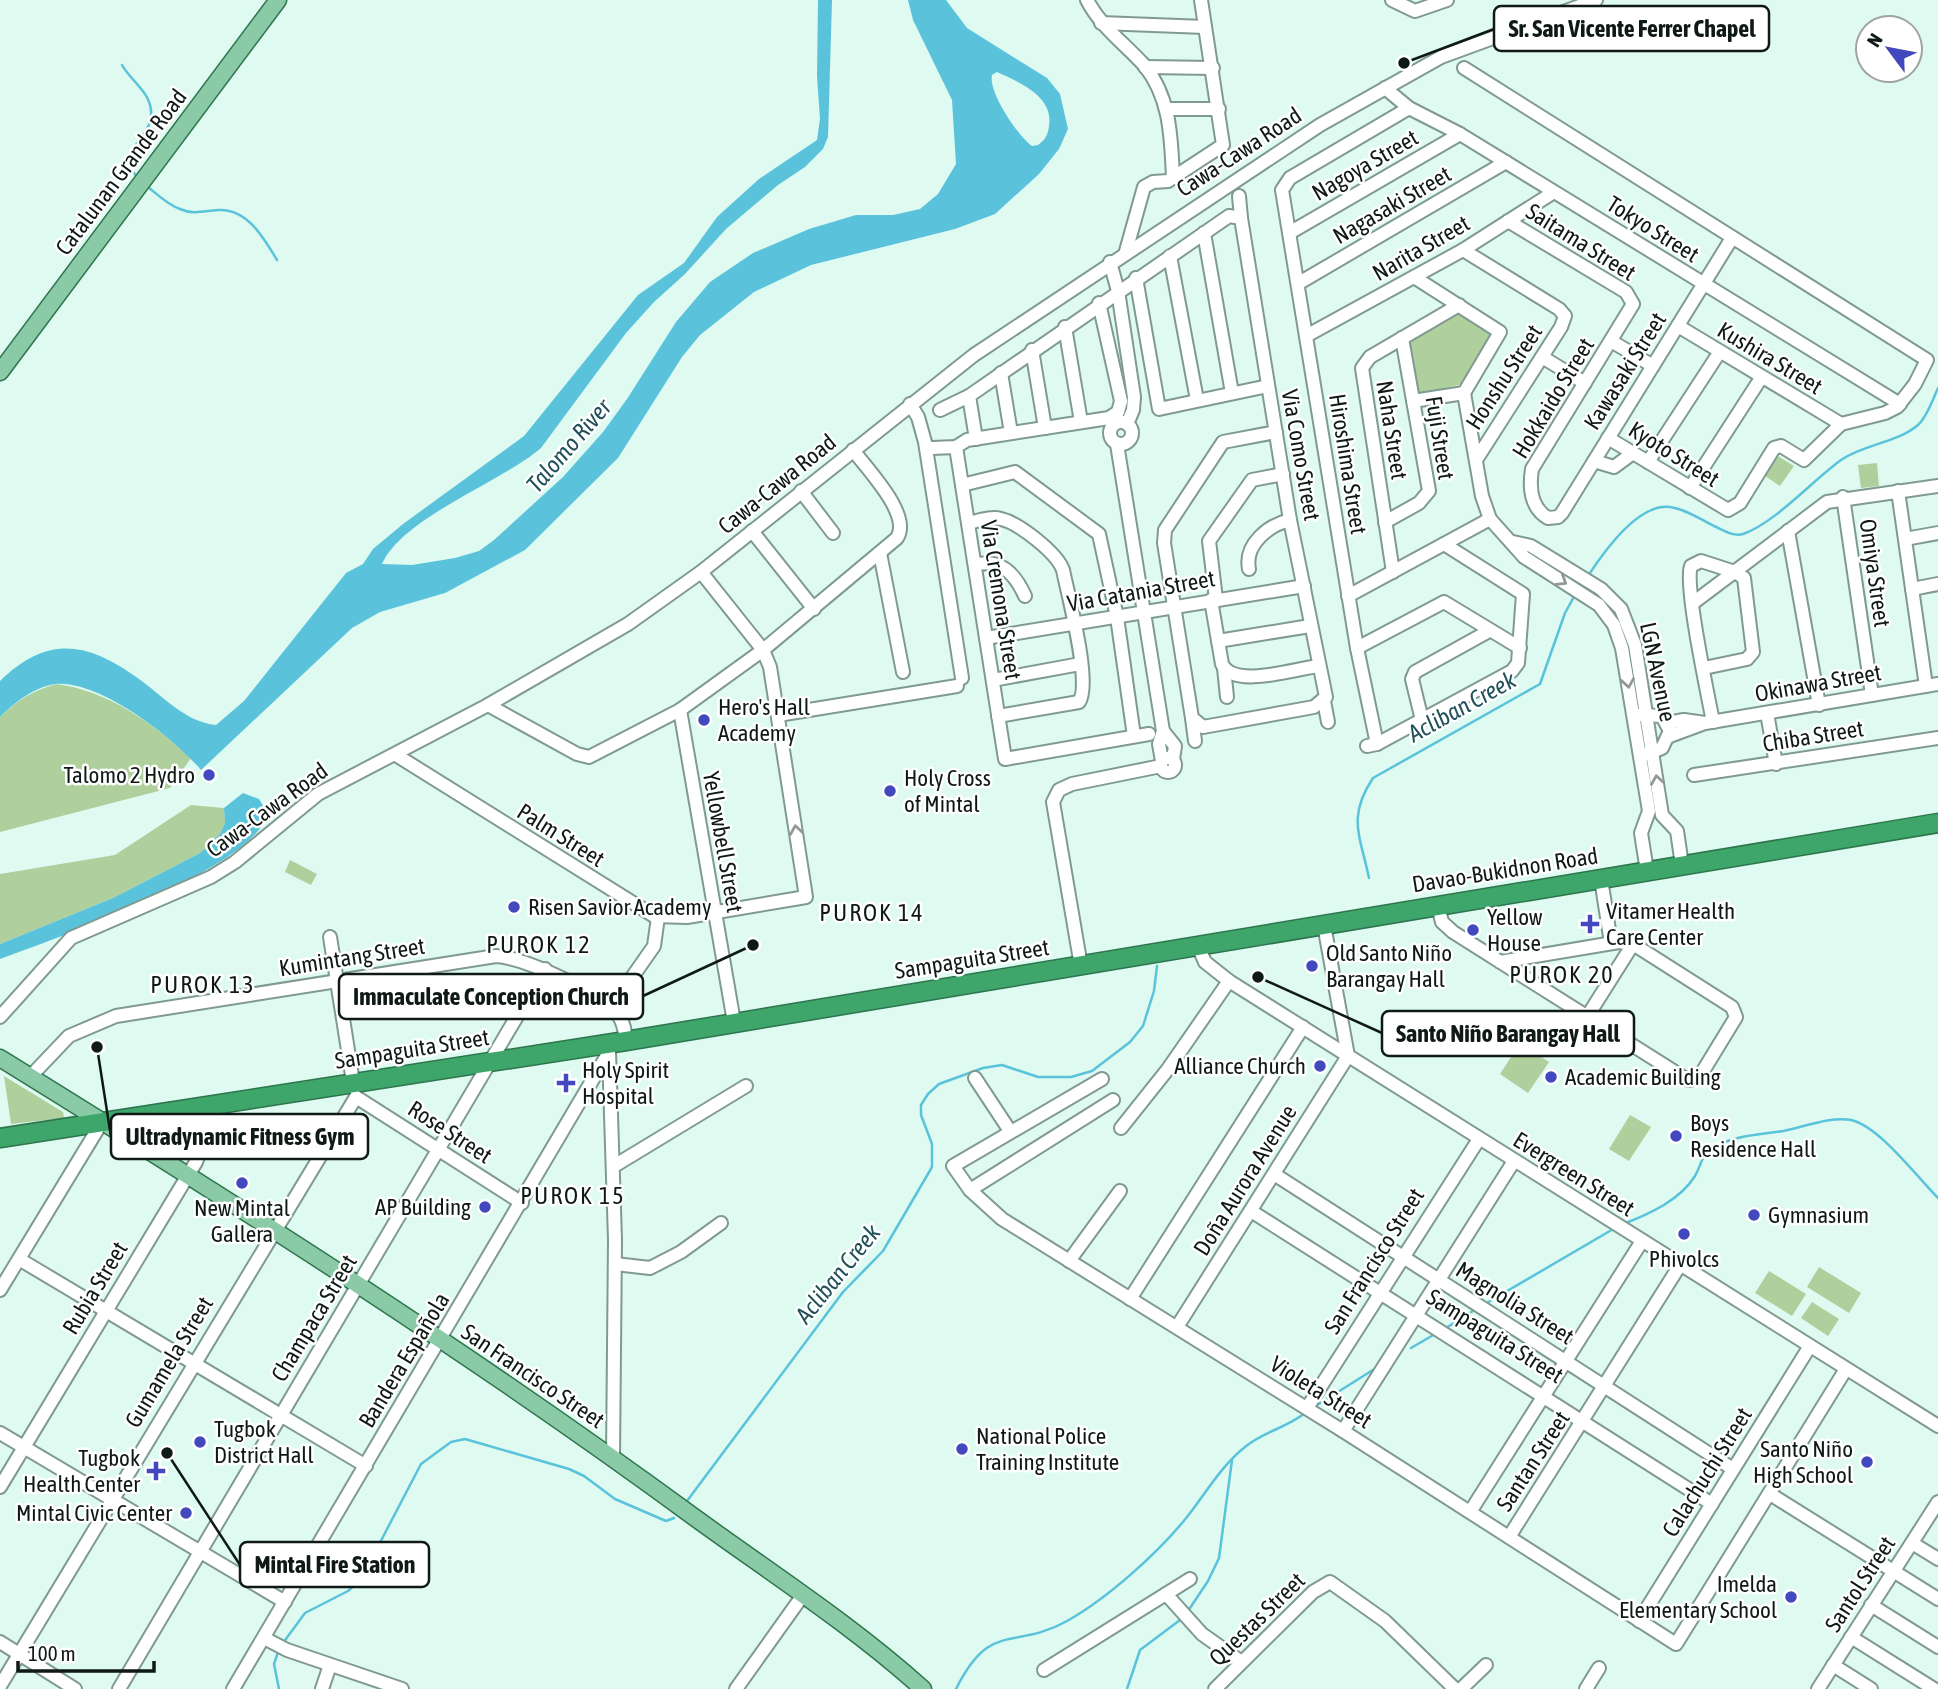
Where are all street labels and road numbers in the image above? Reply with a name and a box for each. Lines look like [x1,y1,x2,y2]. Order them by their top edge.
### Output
street label: Catalunan Grande Road [50,84,192,260]
street label: Cawa-Cawa Road [1172,102,1306,202]
street label: Nagoya Street [1307,124,1423,206]
street label: Nagasaki Street [1329,161,1455,249]
street label: Tokyo Street [1602,191,1704,267]
street label: Saitama Street [1522,198,1640,286]
street label: Narita Street [1368,210,1474,286]
street label: Kawasaki Street [1579,308,1671,434]
street label: Kushira Street [1713,317,1827,399]
street label: Honshu Street [1461,320,1547,434]
street label: Hokkaido Street [1507,333,1599,463]
street label: Naha Street [1371,379,1413,481]
street label: Via Como Street [1277,387,1325,523]
street label: Hiroshima Street [1324,392,1372,536]
street label: Fuji Street [1421,394,1459,482]
street label: Kyoto Street [1624,416,1724,492]
street label: Cawa-Cawa Road [713,429,841,539]
street label: Omiya Street [1855,517,1895,629]
street label: Via Cremona Street [976,519,1026,681]
street label: Via Catania Street [1065,565,1217,617]
street label: LGN Avenue [1635,620,1681,724]
street label: Okinawa Street [1753,659,1883,707]
street label: Chiba Street [1761,715,1865,757]
street label: Cawa-Cawa Road [201,757,333,863]
street label: Yellowbell Street [698,769,748,915]
street label: Palm Street [513,798,609,872]
street label: Davao-Bukidnon Road [1410,842,1600,898]
street label: Kumintang Street [277,933,427,981]
street label: Sampaguita Street [893,934,1051,984]
street label: Sampaguita Street [333,1024,491,1074]
street label: Rose Street [403,1095,497,1169]
street label: Doña Aurora Avenue [1188,1100,1302,1260]
street label: Evergreen Street [1509,1126,1639,1222]
street label: San Francisco Street [1319,1184,1429,1338]
street label: Rubia Street [57,1237,133,1339]
street label: Champaca Street [266,1250,362,1386]
street label: Magnolia Street [1451,1257,1579,1349]
street label: Sampaguita Street [1422,1284,1568,1388]
street label: Bandera Española [354,1288,454,1432]
street label: Gumamela Street [120,1292,218,1432]
street label: San Francisco Street [457,1319,609,1433]
street label: Violeta Street [1266,1351,1376,1433]
street label: Calachuchi Street [1657,1403,1757,1541]
street label: Santan Street [1491,1406,1575,1516]
street label: Santol Street [1820,1531,1900,1637]
street label: Questas Street [1204,1567,1310,1671]

